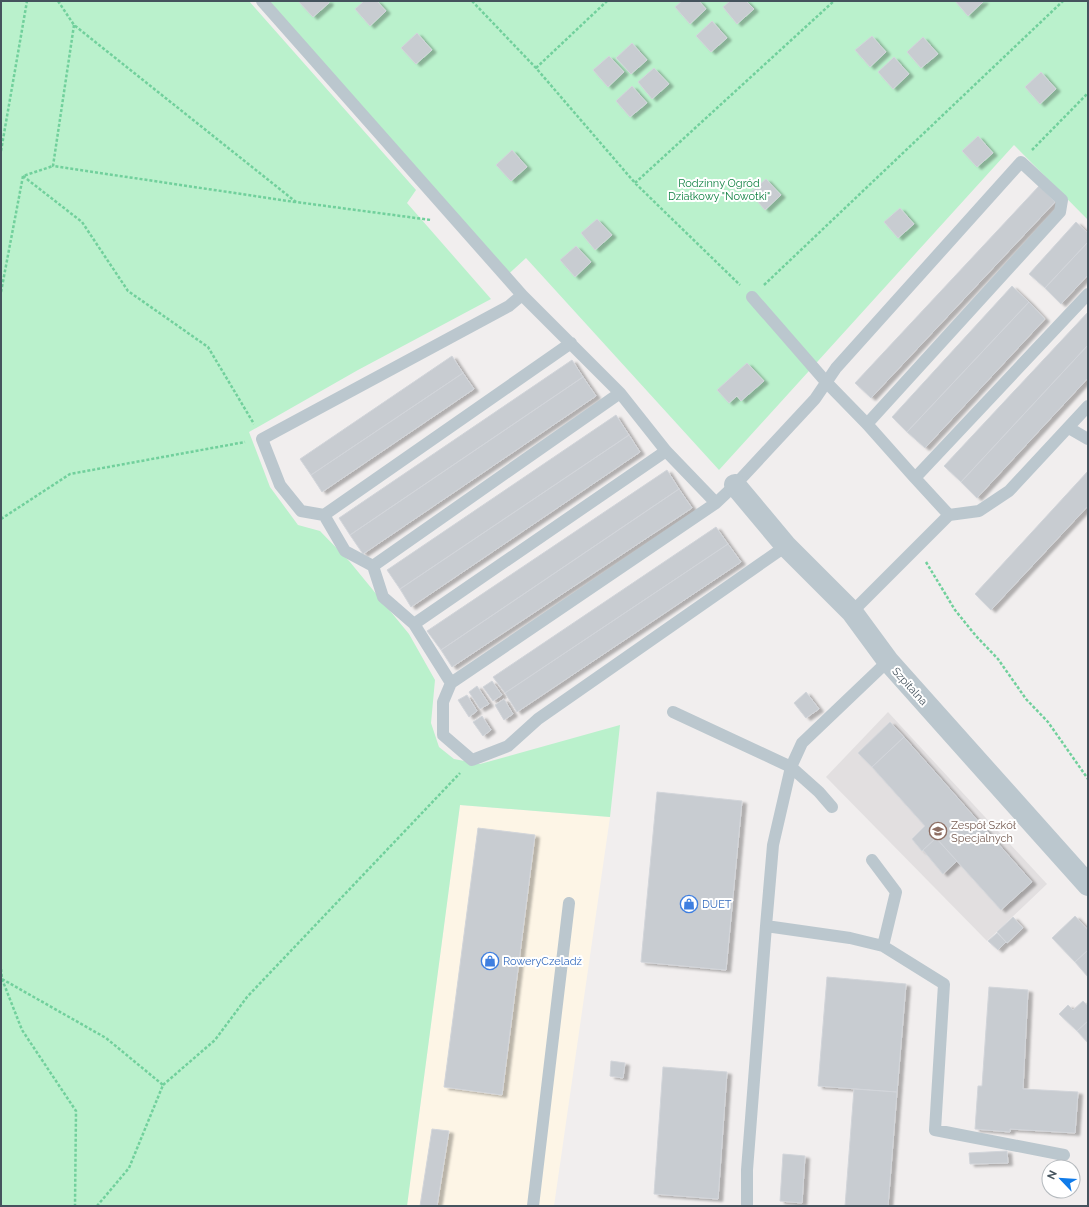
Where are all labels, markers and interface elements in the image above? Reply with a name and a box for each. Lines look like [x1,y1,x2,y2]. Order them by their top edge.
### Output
park label: Rodzinny Ogród Działkowy "Nowotki" [668,177,770,203]
street label: Szpitalna [889,665,930,708]
place label: Zespół Szkół Specjalnych [951,819,1017,845]
school or university icon: Zespół Szkół Specjalnych [928,821,948,841]
shop icon: DUET [679,894,699,914]
place label: DUET [702,898,732,911]
shop icon: RoweryCzeladź [480,951,500,971]
place label: RoweryCzeladź [503,955,582,968]
north arrow [1041,1159,1081,1199]
text: N [1045,1168,1060,1182]

